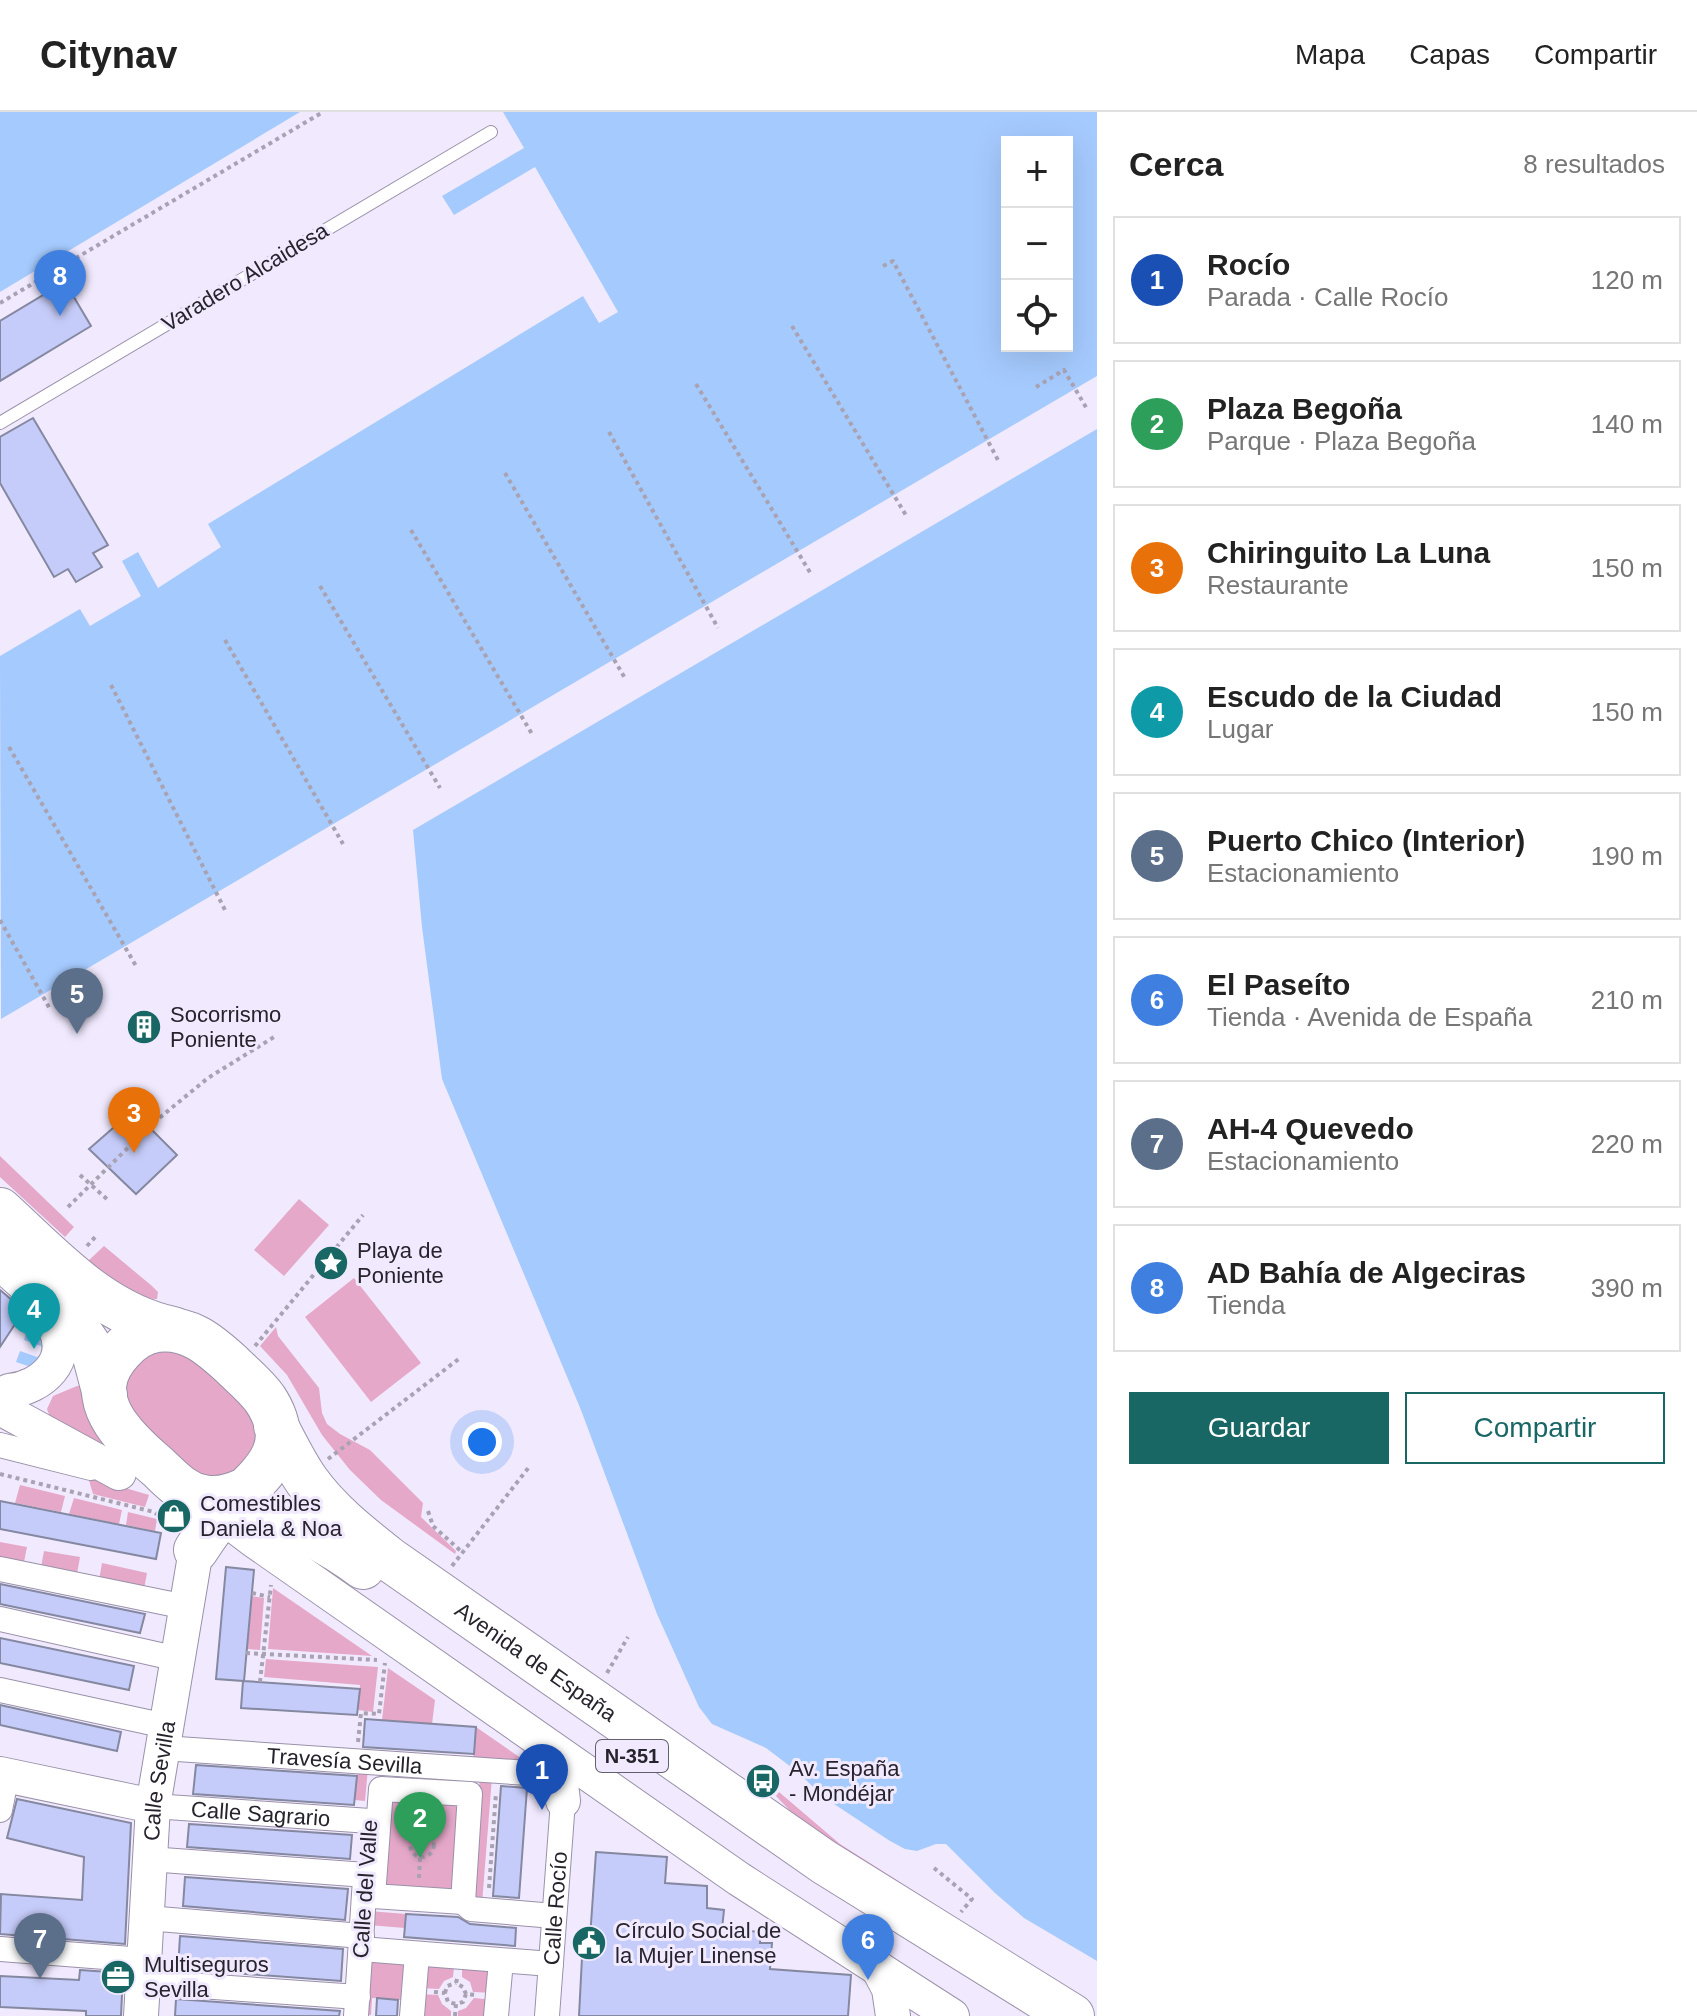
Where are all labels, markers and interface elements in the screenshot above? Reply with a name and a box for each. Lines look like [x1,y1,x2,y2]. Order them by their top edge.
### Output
text: Citynav [40,34,177,76]
text: Mapa [1295,39,1365,70]
text: Capas [1409,39,1490,70]
text: Compartir [1534,39,1657,70]
map controls [1001,136,1073,352]
button: + [1001,136,1073,208]
text: Cerca [1129,145,1224,183]
text: 8 resultados [1523,149,1665,179]
button: − [1001,208,1073,280]
street label: Varadero Alcaidesa [157,217,333,336]
text: Rocío [1207,248,1290,281]
pin: 8 [34,250,86,316]
text: 1 [1150,265,1164,295]
text: 120 m [1591,265,1663,295]
button: locate [1001,280,1073,352]
text: Parada · Calle Rocío [1207,282,1448,312]
text: Plaza Begoña [1207,392,1402,425]
text: 2 [1150,409,1164,439]
text: 140 m [1591,409,1663,439]
text: Parque · Plaza Begoña [1207,426,1476,456]
text: Chiringuito La Luna [1207,536,1490,569]
text: 3 [1150,553,1164,583]
text: 150 m [1591,553,1663,583]
text: Restaurante [1207,570,1349,600]
text: Escudo de la Ciudad [1207,680,1502,713]
text: 4 [1150,697,1164,727]
text: 150 m [1591,697,1663,727]
text: Lugar [1207,714,1274,744]
text: Puerto Chico (Interior) [1207,824,1525,857]
text: 5 [1150,841,1164,871]
text: 190 m [1591,841,1663,871]
text: Estacionamiento [1207,858,1399,888]
pin: 5 [51,968,103,1034]
text: El Paseíto [1207,968,1350,1001]
text: 6 [1150,985,1164,1015]
text: 210 m [1591,985,1663,1015]
place label: Socorrismo Poniente [170,1002,281,1052]
text: Tienda · Avenida de España [1207,1002,1532,1032]
building icon: Socorrismo Poniente [125,1008,163,1046]
pin: 3 [108,1087,160,1153]
text: AH-4 Quevedo [1207,1112,1414,1145]
text: 7 [1150,1129,1164,1159]
text: 220 m [1591,1129,1663,1159]
text: Estacionamiento [1207,1146,1399,1176]
place label: Playa de Poniente [357,1238,444,1288]
place icon: Playa de Poniente [312,1244,350,1282]
text: AD Bahía de Algeciras [1207,1256,1526,1289]
text: 8 [1150,1273,1164,1303]
text: 390 m [1591,1273,1663,1303]
pin: 4 [8,1283,60,1349]
text: Tienda [1207,1290,1286,1320]
button: Guardar [1129,1392,1389,1464]
button: Compartir [1405,1392,1665,1464]
your location [462,1422,502,1462]
place label: Comestibles Daniela & Noa [200,1491,343,1541]
shop icon: Comestibles Daniela & Noa [155,1497,193,1535]
street label: Avenida de España [451,1597,622,1727]
street label: Calle Sevilla [139,1718,180,1842]
road number: N-351 [596,1740,668,1772]
street label: Travesía Sevilla [266,1743,424,1778]
pin: 1 [516,1744,568,1810]
place label: Av. España - Mondéjar [789,1756,900,1806]
bus stop icon: Av. España - Mondéjar [744,1762,782,1800]
pin: 2 [394,1792,446,1858]
street label: Calle Sagrario [190,1796,331,1831]
street label: Calle del Valle [348,1819,382,1959]
street label: Calle Rocío [538,1851,572,1966]
pin: 7 [14,1913,66,1979]
pin: 6 [842,1914,894,1980]
place label: Círculo Social de la Mujer Linense [615,1918,781,1968]
public building icon: Círculo Social de la Mujer Linense [570,1924,608,1962]
place label: Multiseguros Sevilla [144,1952,269,2002]
office icon: Multiseguros Sevilla [99,1958,137,1996]

